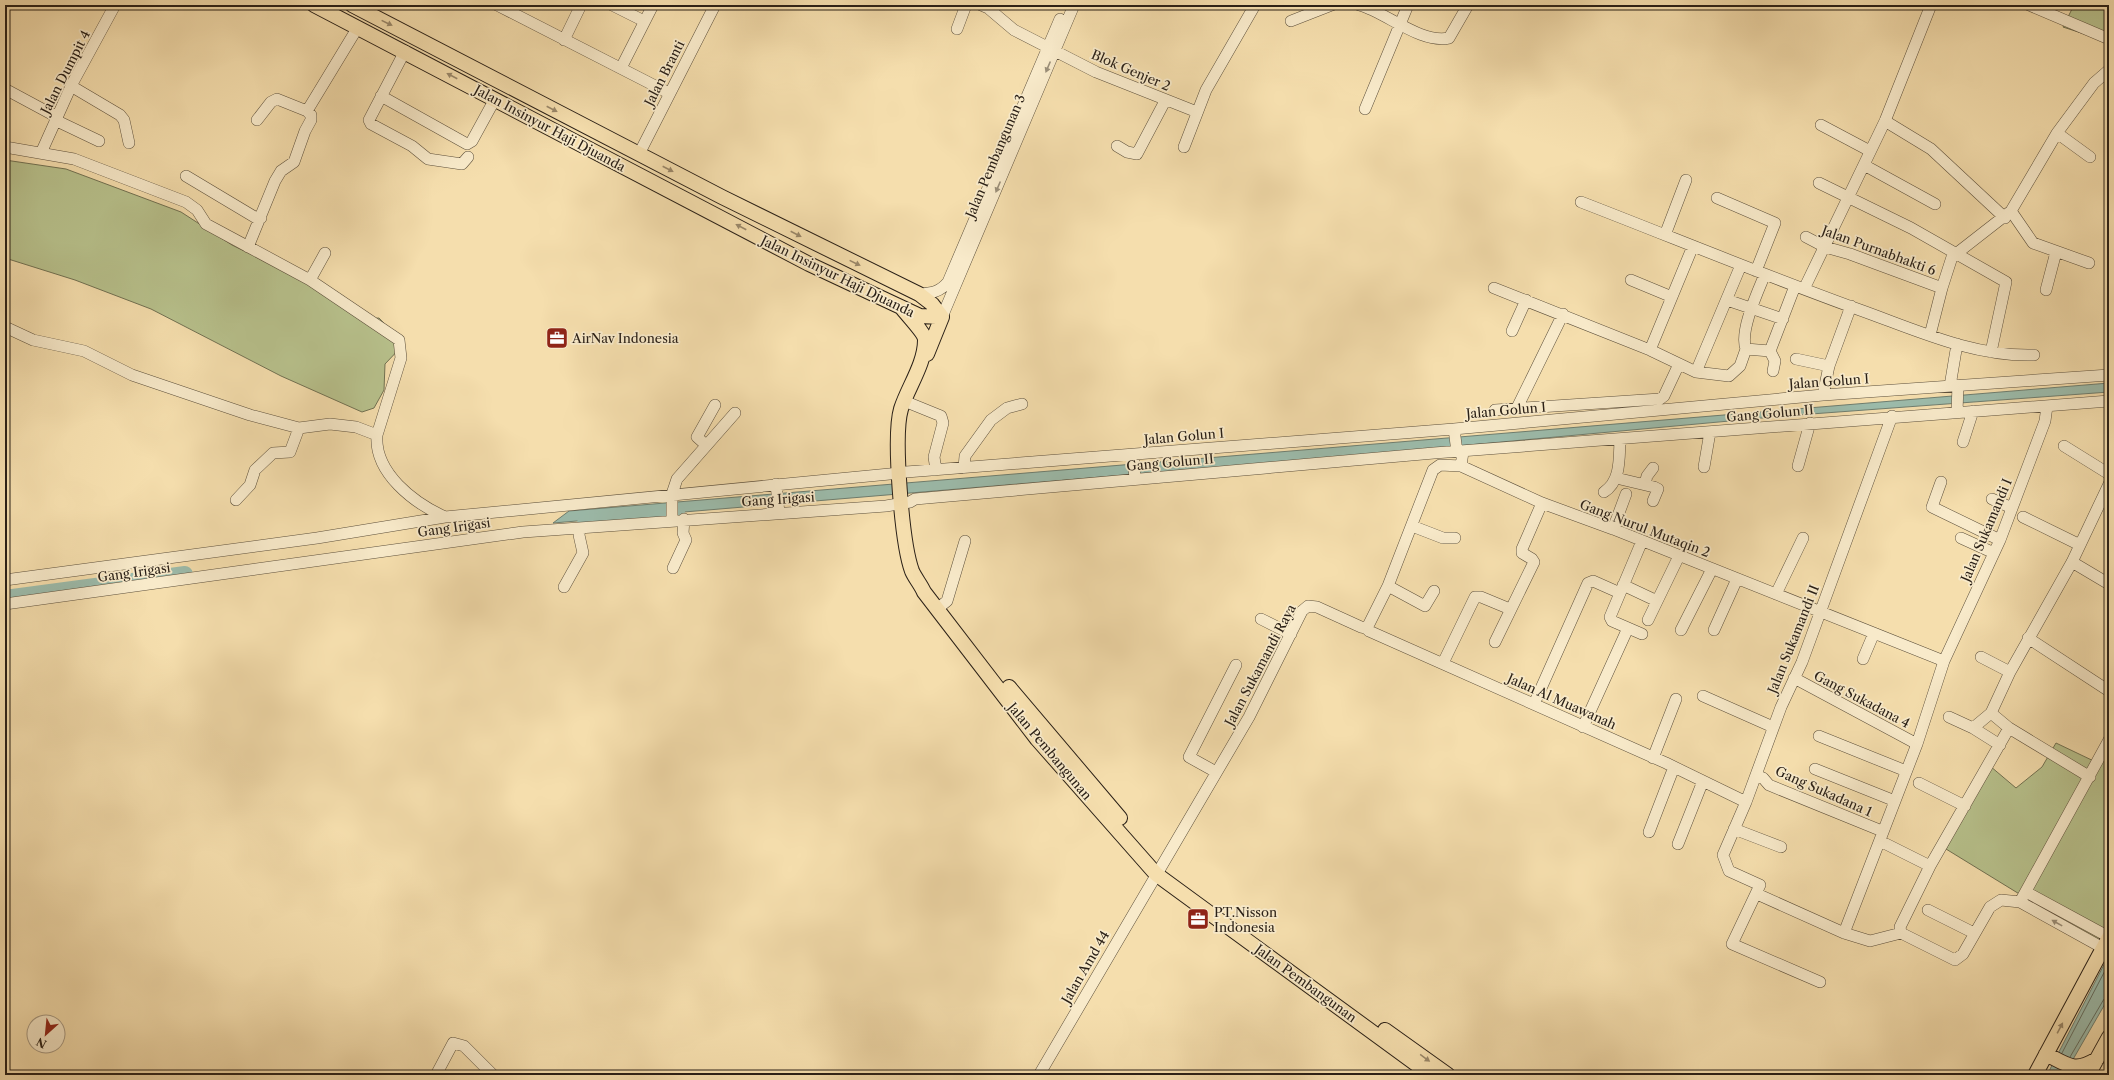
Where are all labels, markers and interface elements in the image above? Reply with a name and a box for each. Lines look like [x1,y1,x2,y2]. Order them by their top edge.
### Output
one-way arrow [382,20,393,26]
street label: Jalan Dumpit 4 [36,27,93,118]
street label: Jalan Branti [640,37,687,110]
street label: Blok Genjer 2 [1089,46,1173,94]
one-way arrow [1045,61,1051,72]
one-way arrow [447,73,458,80]
street label: Jalan Insinyur Haji Djuanda [470,80,628,175]
street label: Jalan Pembangunan 3 [961,92,1028,222]
one-way arrow [546,106,558,112]
one-way arrow [662,165,673,172]
one-way arrow [994,181,1000,193]
street label: Jalan Purnabhakti 6 [1818,221,1939,278]
one-way arrow [735,224,747,231]
street label: Jalan Insinyur Haji Djuanda [757,231,918,320]
one-way arrow [790,231,802,237]
one-way arrow [849,260,860,266]
office icon: AirNav Indonesia [544,325,570,351]
place label: AirNav Indonesia [571,330,679,346]
street label: Jalan Golun I [1786,370,1870,392]
street label: Jalan Golun I [1463,399,1547,422]
street label: Gang Golun II [1726,401,1814,425]
street label: Jalan Golun I [1141,425,1225,448]
street label: Gang Golun II [1126,450,1214,474]
street label: Jalan Sukamandi I [1956,476,2015,586]
street label: Gang Irigasi [741,488,815,510]
street label: Gang Nurul Mutaqin 2 [1578,496,1712,560]
street label: Gang Irigasi [417,514,491,540]
street label: Gang Irigasi [97,559,171,585]
street label: Jalan Sukamandi II [1763,582,1822,698]
street label: Jalan Sukamandi Raya [1220,601,1299,730]
street label: Gang Sukadana 4 [1811,667,1913,731]
street label: Jalan Al Muawanah [1503,669,1619,732]
street label: Jalan Pembangunan [1003,698,1095,803]
street label: Gang Sukadana 1 [1773,762,1875,820]
place label: PT.Nisson Indonesia [1214,904,1277,935]
office icon: PT.Nisson Indonesia [1185,906,1211,932]
one-way arrow [2052,919,2063,926]
street label: Jalan Amd 44 [1057,928,1112,1008]
street label: Jalan Pembangunan [1250,939,1360,1025]
north arrow [26,1014,66,1054]
one-way arrow [2056,1022,2063,1034]
text: N [34,1034,49,1051]
one-way arrow [1420,1054,1430,1062]

